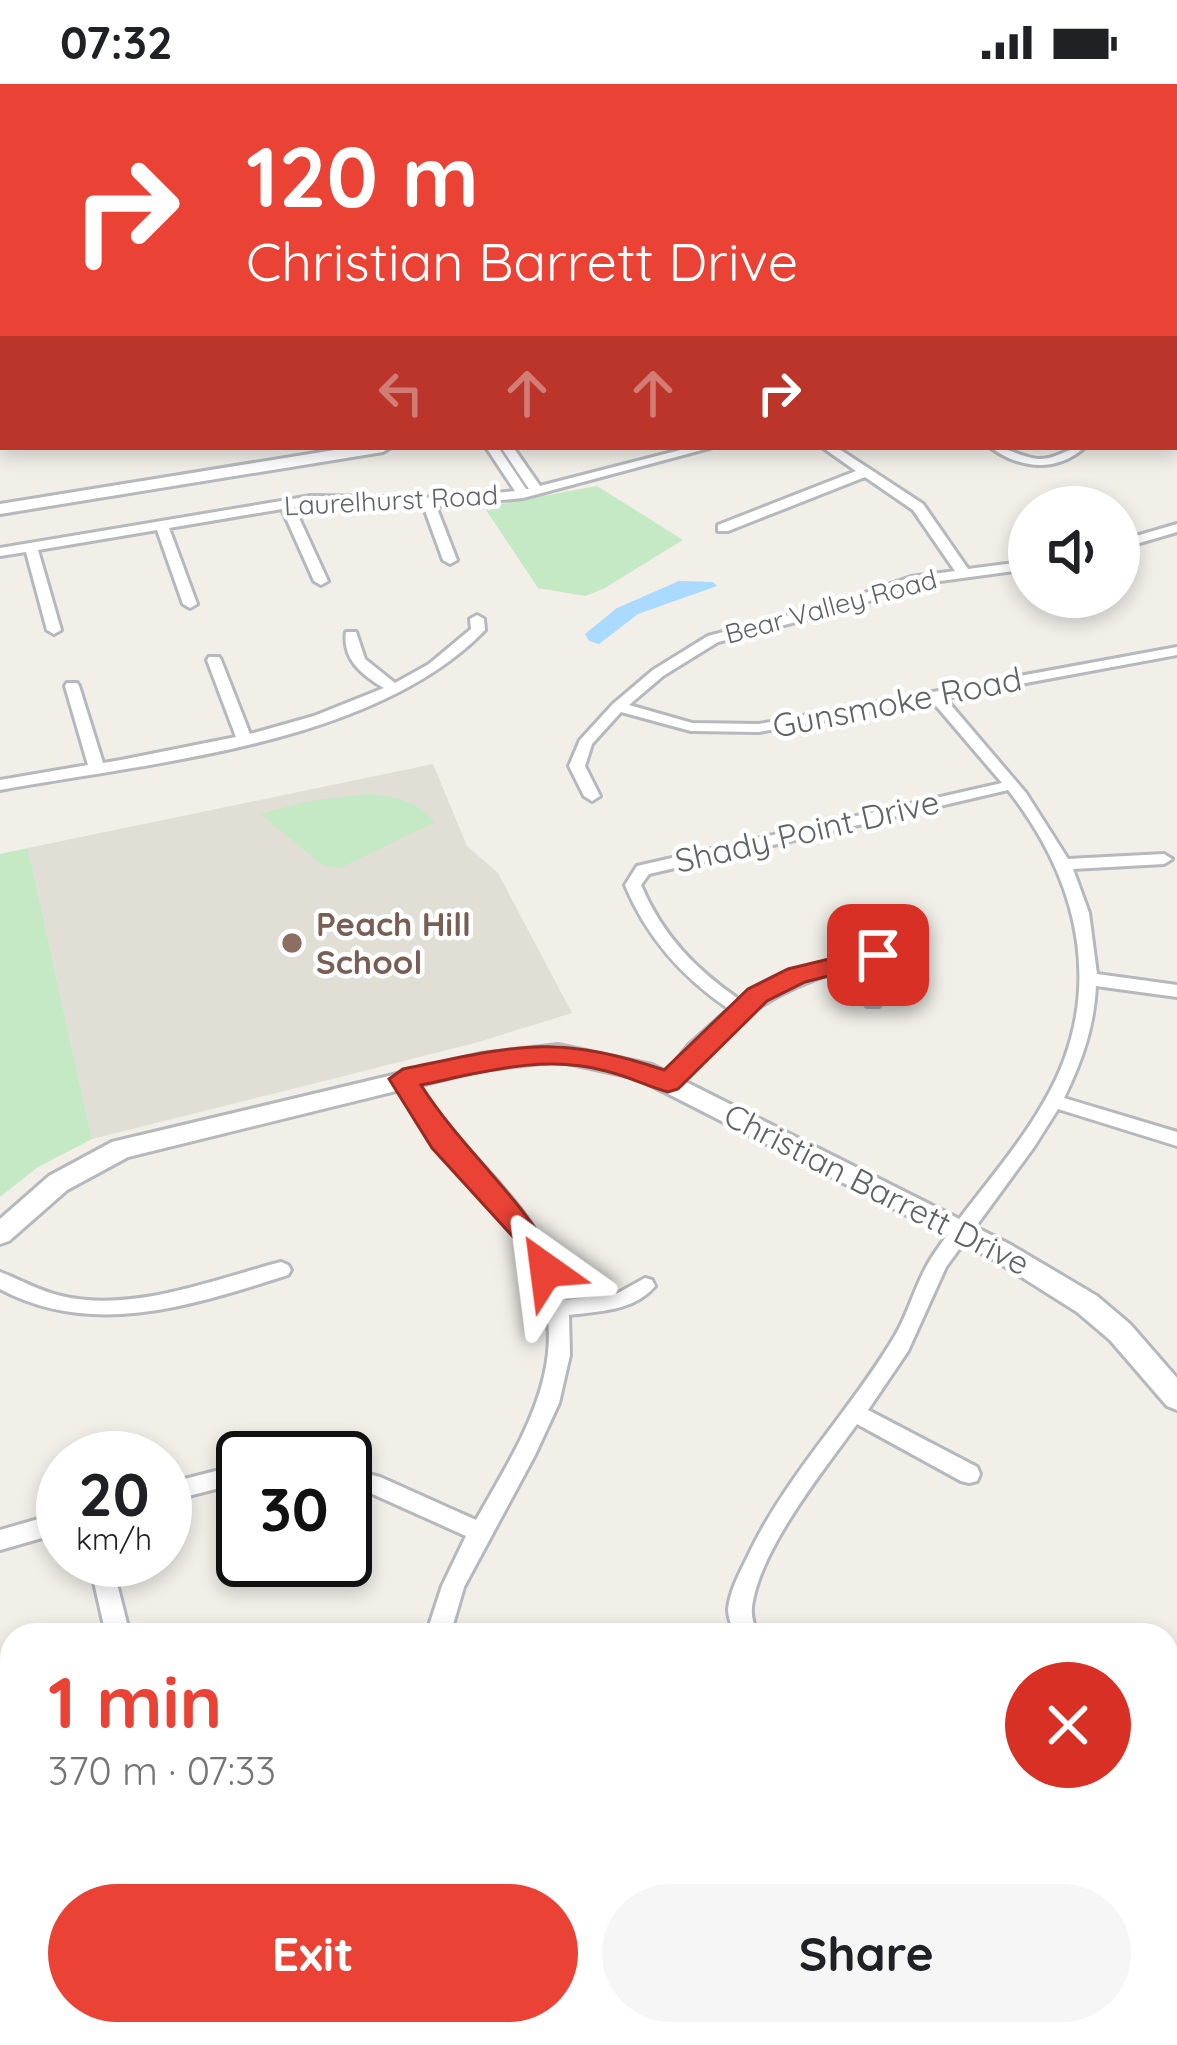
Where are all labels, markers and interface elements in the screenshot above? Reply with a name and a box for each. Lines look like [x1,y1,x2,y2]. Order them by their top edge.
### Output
text: 07:32 [60,14,173,70]
text: 120 m [246,123,479,228]
icon: right [48,132,204,288]
text: Christian Barrett Drive [246,227,798,295]
icon: left [368,360,434,426]
icon: ahead [494,360,560,426]
icon: ahead [620,360,686,426]
icon: right [746,360,812,426]
street label: Laurelhurst Road [283,477,499,523]
map controls [1008,486,1140,618]
button: sound [1008,486,1140,618]
street label: Bear Valley Road [721,561,940,651]
street label: Gunsmoke Road [769,657,1025,746]
street label: Shady Point Drive [671,780,943,881]
place label: Peach Hill School [316,903,471,982]
pin [827,904,929,1006]
icon: arrive [845,922,911,988]
marker: Peach Hill School [279,930,305,956]
street label: Christian Barrett Drive [718,1094,1037,1283]
position arrow [483,1207,609,1333]
speed limit sign: 30 [216,1431,372,1587]
text: 20 [79,1456,149,1531]
text: km/h [76,1520,152,1558]
text: 1 min [48,1656,222,1746]
button: close [1005,1662,1131,1788]
text: 370 m · 07:33 [48,1746,276,1795]
button: Exit [48,1884,578,2022]
button: Share [602,1884,1131,2022]

